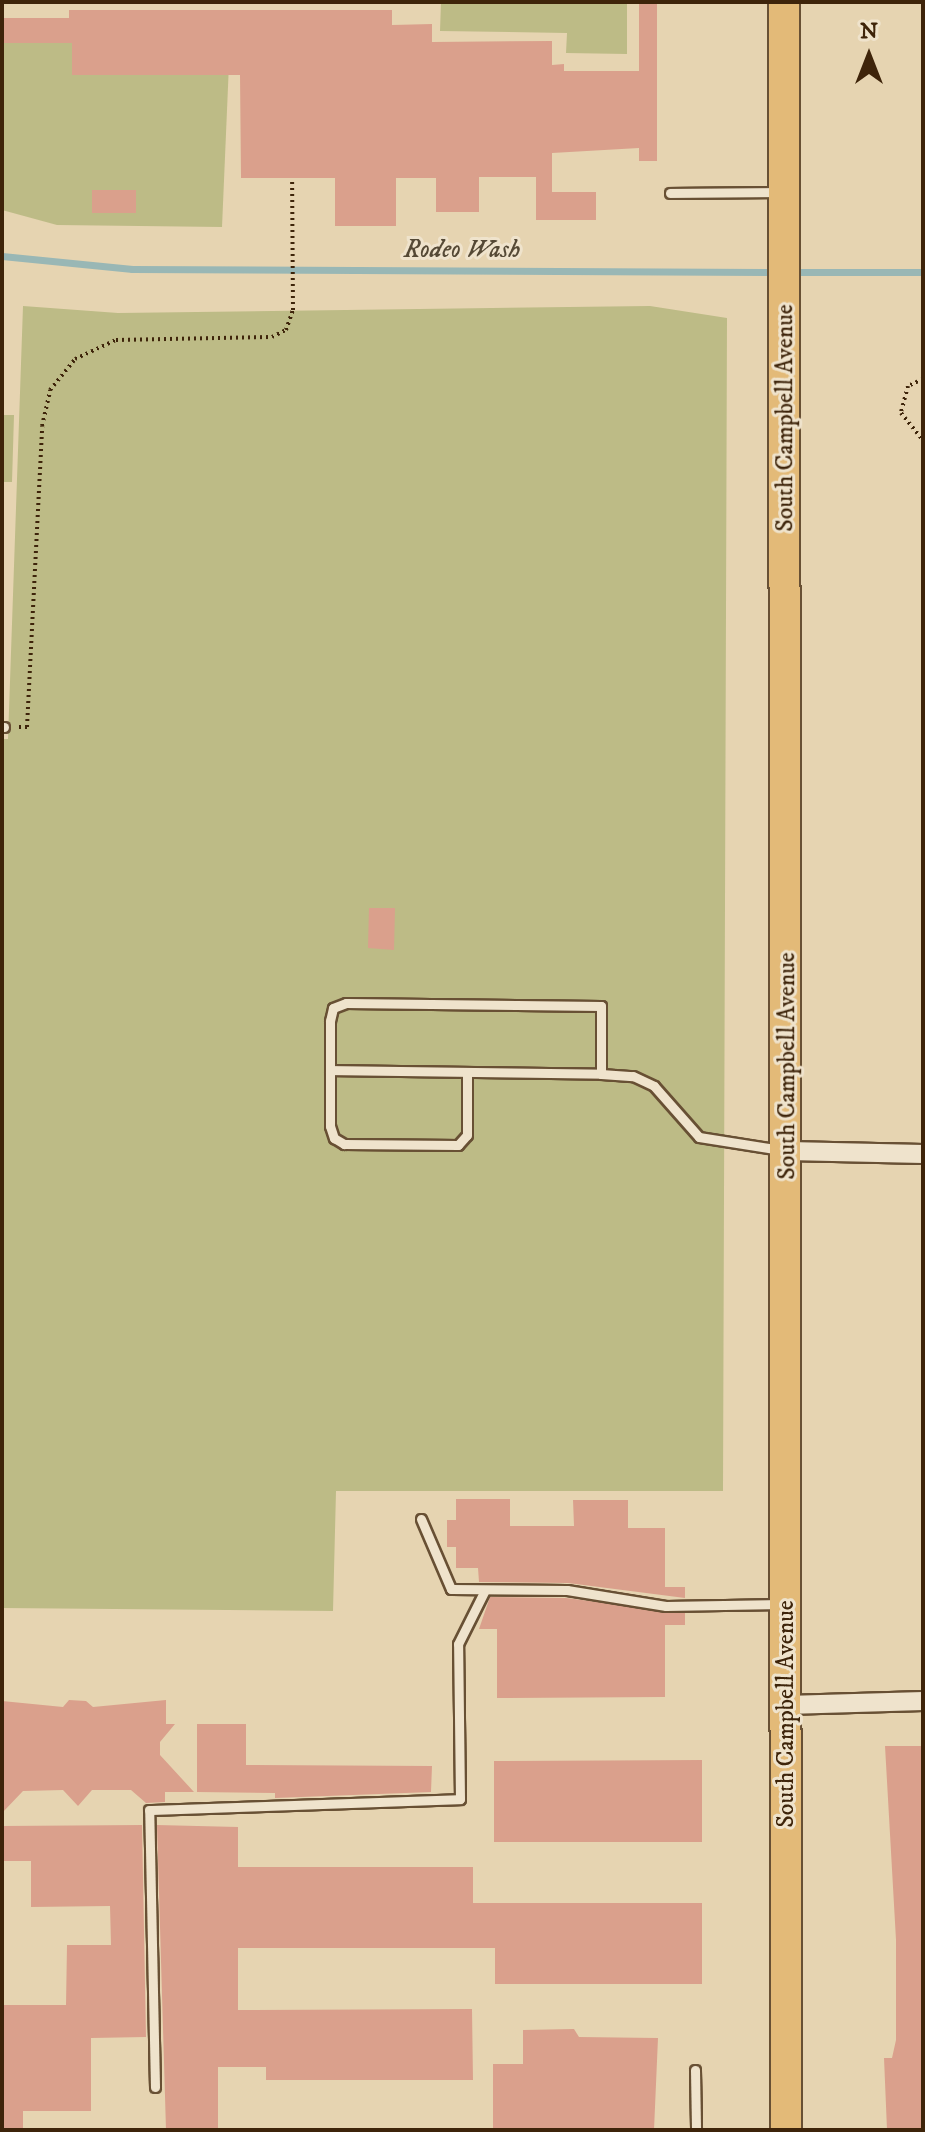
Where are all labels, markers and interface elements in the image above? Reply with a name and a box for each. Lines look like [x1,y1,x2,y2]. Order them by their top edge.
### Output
north arrow [829,16,909,96]
text: N [860,18,878,45]
water label: Rodeo Wash [404,234,520,266]
street label: South Campbell Avenue [772,304,800,532]
street label: South Campbell Avenue [774,952,802,1180]
street label: South Campbell Avenue [773,1600,801,1828]

